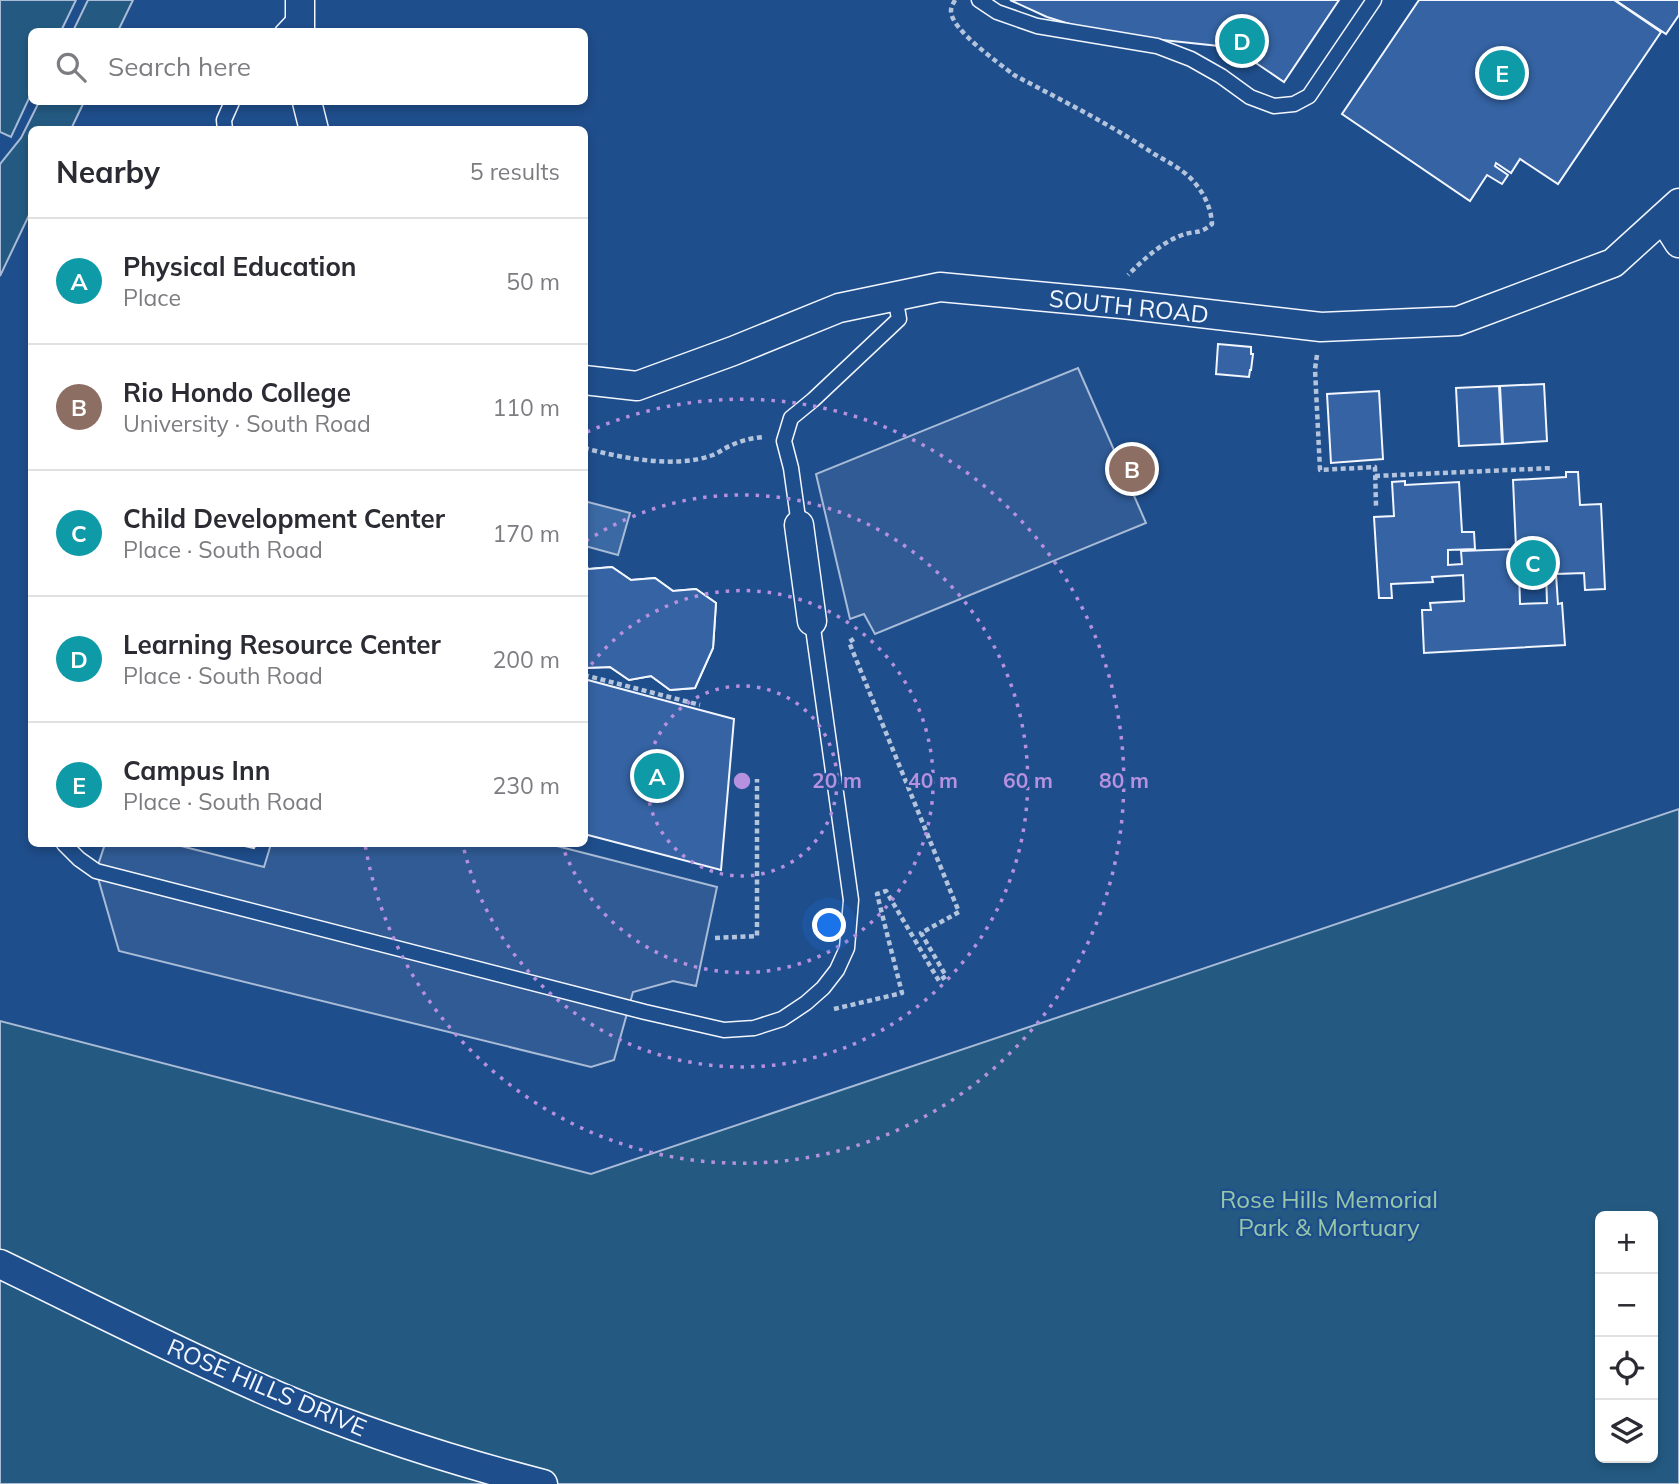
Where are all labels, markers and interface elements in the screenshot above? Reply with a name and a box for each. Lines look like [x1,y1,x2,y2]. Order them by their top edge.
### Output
pin: D [1219,15,1265,67]
search box [28,28,588,105]
pin: E [1479,47,1525,99]
icon: search [52,48,90,86]
text: Search here [108,50,251,83]
text: Nearby [56,153,160,191]
text: 5 results [470,157,560,186]
text: Physical Education [123,250,356,283]
text: A [70,267,88,296]
text: 50 m [506,267,560,296]
text: Place [123,283,181,312]
street label: SOUTH ROAD [1048,283,1210,329]
text: Rio Hondo College [123,376,351,409]
text: B [71,393,87,422]
text: 110 m [492,393,560,422]
text: University · South Road [123,409,371,438]
pin: B [1109,443,1155,495]
text: Child Development Center [123,502,445,535]
text: C [71,519,87,548]
text: 170 m [492,519,560,548]
text: Place · South Road [123,535,323,564]
pin: C [1510,537,1556,589]
text: Learning Resource Center [123,628,441,661]
text: D [70,645,88,674]
text: 200 m [492,645,560,674]
text: Place · South Road [123,661,323,690]
pin: A [634,750,680,802]
text: Campus Inn [123,754,270,787]
text: 20 m [812,767,862,793]
text: 40 m [908,767,958,793]
text: 60 m [1003,767,1053,793]
text: 80 m [1099,767,1149,793]
centre of rings [730,769,754,793]
text: E [72,771,86,800]
text: 230 m [492,771,560,800]
text: Place · South Road [123,787,323,816]
your location [812,908,846,942]
park label: Rose Hills Memorial Park & Mortuary [1220,1184,1438,1242]
map controls [1595,1211,1658,1463]
button: + [1595,1211,1658,1274]
button: − [1595,1274,1658,1337]
street label: ROSE HILLS DRIVE [163,1331,371,1443]
button: locate [1595,1337,1658,1400]
button: layers [1595,1400,1658,1463]

